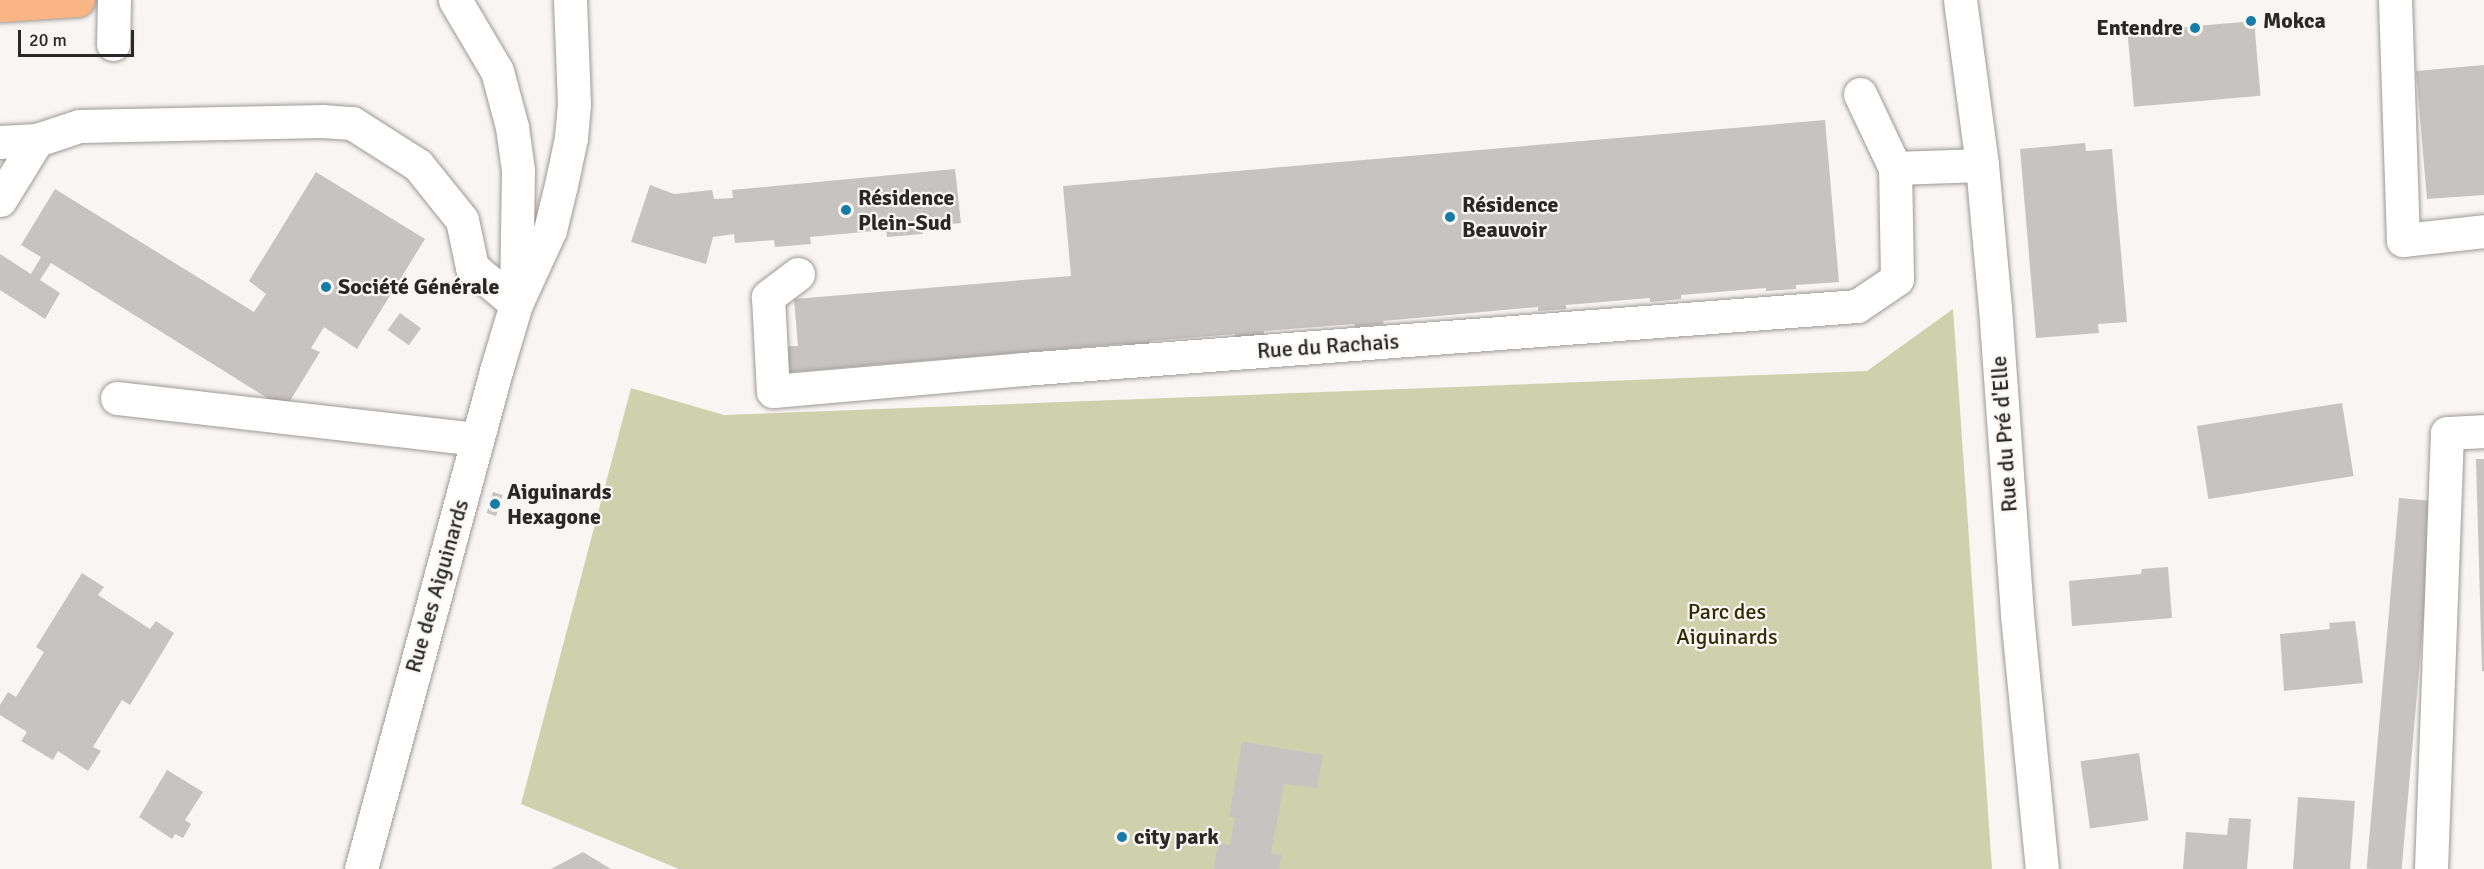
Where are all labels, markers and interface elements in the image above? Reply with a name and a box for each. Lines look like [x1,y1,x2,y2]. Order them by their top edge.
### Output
place label: Mokca [2263,8,2326,34]
marker: Mokca [2244,14,2258,28]
place label: Entendre [2096,15,2183,41]
scale bar [21,18,136,56]
marker: Entendre [2188,21,2202,35]
text: 20 m [29,29,67,51]
place label: Résidence Plein-Sud [858,184,955,236]
place label: Résidence Beauvoir [1462,191,1559,242]
marker: Résidence Plein-Sud [839,203,853,217]
marker: Résidence Beauvoir [1443,210,1457,224]
place label: Société Générale [338,274,499,300]
marker: Société Générale [319,280,333,294]
street label: Rue du Rachais [1256,328,1400,364]
street label: Rue du Pré d'Elle [1985,355,2023,513]
place label: Aiguinards Hexagone [507,478,611,530]
street label: Rue des Aiguinards [400,496,474,676]
marker: Aiguinards Hexagone [488,497,502,511]
park label: Parc des Aiguinards [1676,598,1778,650]
place label: city park [1134,824,1219,850]
marker: city park [1115,830,1129,844]

